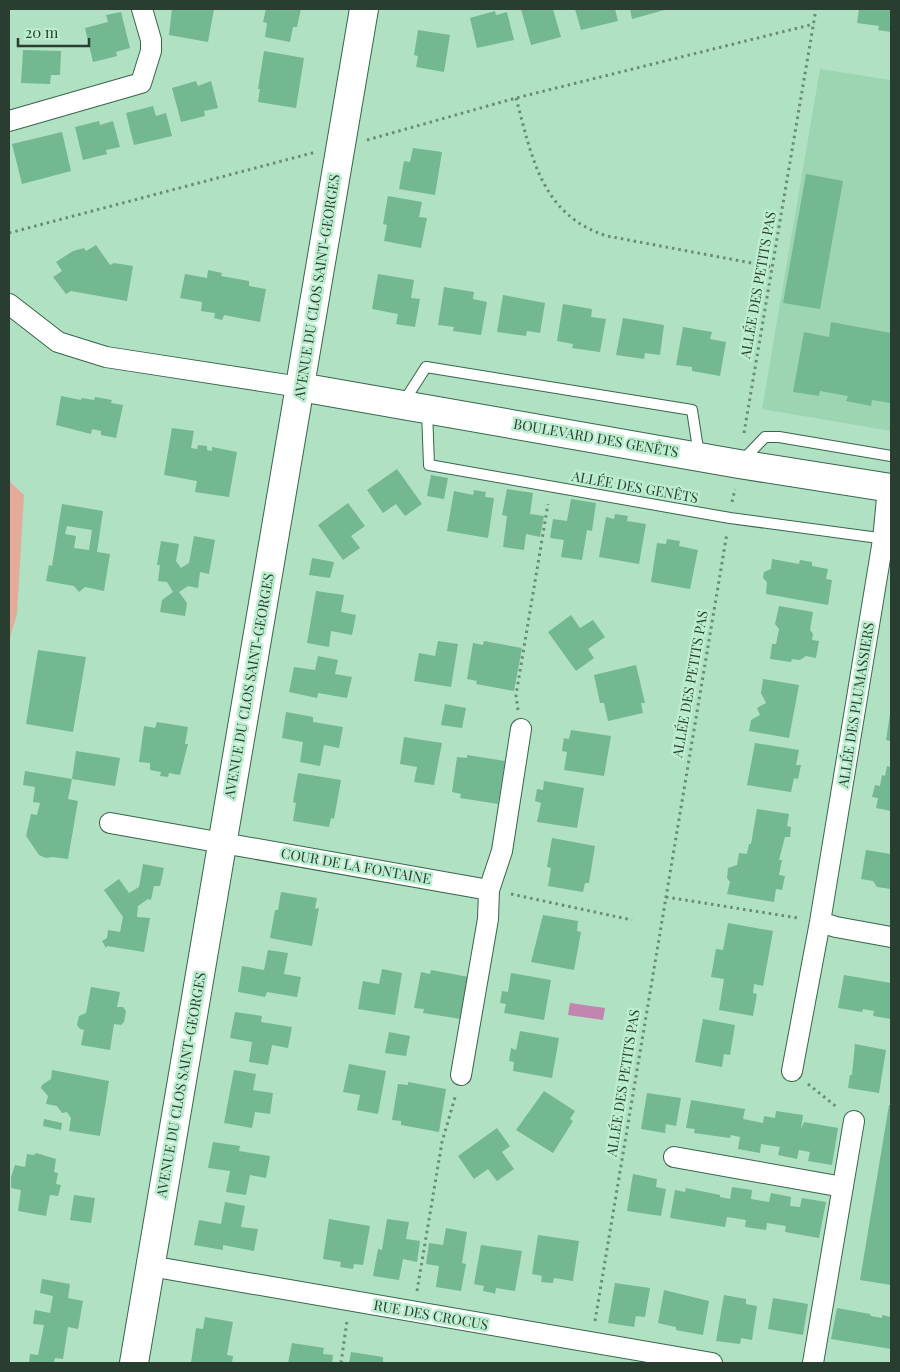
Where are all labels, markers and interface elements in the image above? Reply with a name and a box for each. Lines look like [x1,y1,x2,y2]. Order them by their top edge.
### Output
scale bar [18,15,89,47]
text: 20 m [25,22,59,42]
street label: AVENUE DU CLOS SAINT-GEORGES [289,173,344,402]
street label: ALLÉE DES PETITS PAS [735,210,780,361]
street label: BOULEVARD DES GENÊTS [512,414,680,461]
street label: ALLÉE DES GENÊTS [569,466,700,507]
street label: AVENUE DU CLOS SAINT-GEORGES [219,572,278,801]
street label: ALLÉE DES PETITS PAS [667,609,712,760]
street label: ALLÉE DES PLUMASSIERS [833,621,878,790]
street label: COUR DE LA FONTAINE [280,843,433,888]
street label: AVENUE DU CLOS SAINT-GEORGES [151,971,210,1200]
street label: ALLÉE DES PETITS PAS [601,1008,644,1159]
street label: RUE DES CROCUS [372,1295,490,1334]

